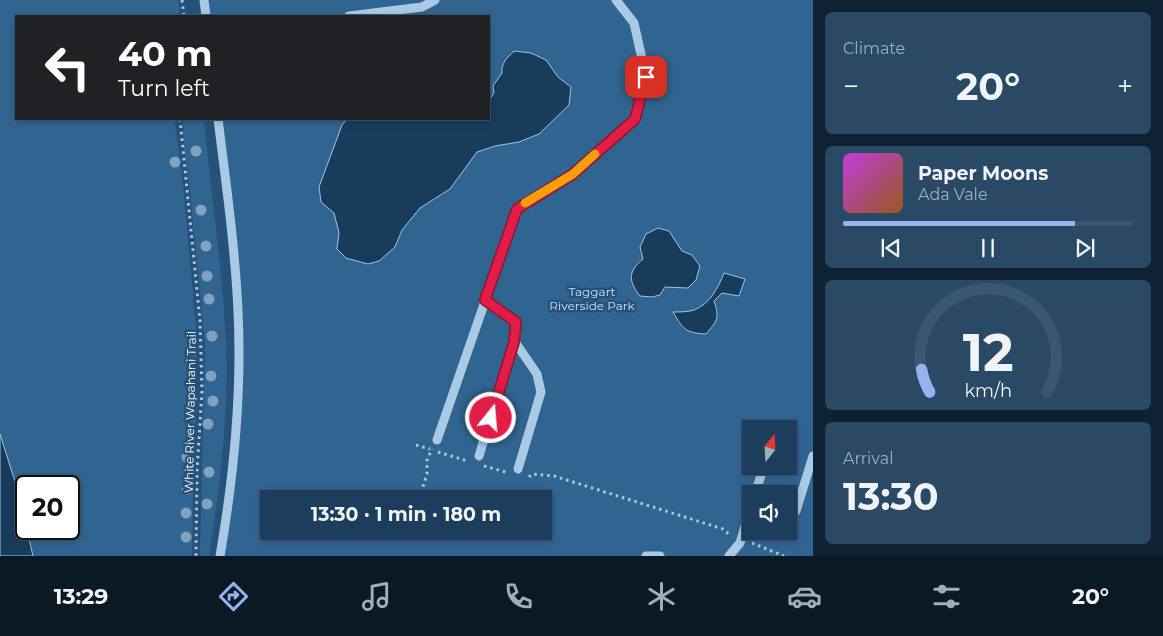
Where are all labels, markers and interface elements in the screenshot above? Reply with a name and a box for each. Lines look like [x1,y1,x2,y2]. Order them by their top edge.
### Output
text: 40 m [118,32,213,75]
icon: left [35,35,100,100]
text: Climate [843,39,905,58]
pin [625,56,667,98]
icon: arrive [632,63,660,91]
text: 20° [956,63,1020,110]
text: − [843,69,859,103]
text: + [1117,69,1133,103]
text: Turn left [118,75,210,102]
text: Paper Moons [918,162,1048,185]
text: Ada Vale [918,185,988,204]
icon: previous [877,234,905,262]
icon: pause [974,234,1002,262]
icon: next [1071,234,1099,262]
park label: Taggart Riverside Park [549,284,635,313]
text: 12 [962,321,1014,384]
street label: White River Wapahani Trail [181,331,199,493]
text: km/h [964,380,1012,401]
position arrow [464,391,516,443]
north arrow [742,420,798,475]
map controls [742,420,797,540]
text: Arrival [843,449,893,468]
text: 13:30 [843,473,939,520]
speed limit sign: 20 [15,475,80,540]
button: sound [742,485,797,540]
text: 13:30 · 1 min · 180 m [311,503,501,526]
icon: directions [216,579,251,614]
icon: music [359,579,394,614]
icon: phone [501,579,536,614]
icon: climate [644,579,679,614]
icon: car [787,579,822,614]
icon: filters [929,579,964,614]
text: 13:29 [54,583,108,610]
text: 20° [1072,583,1109,610]

